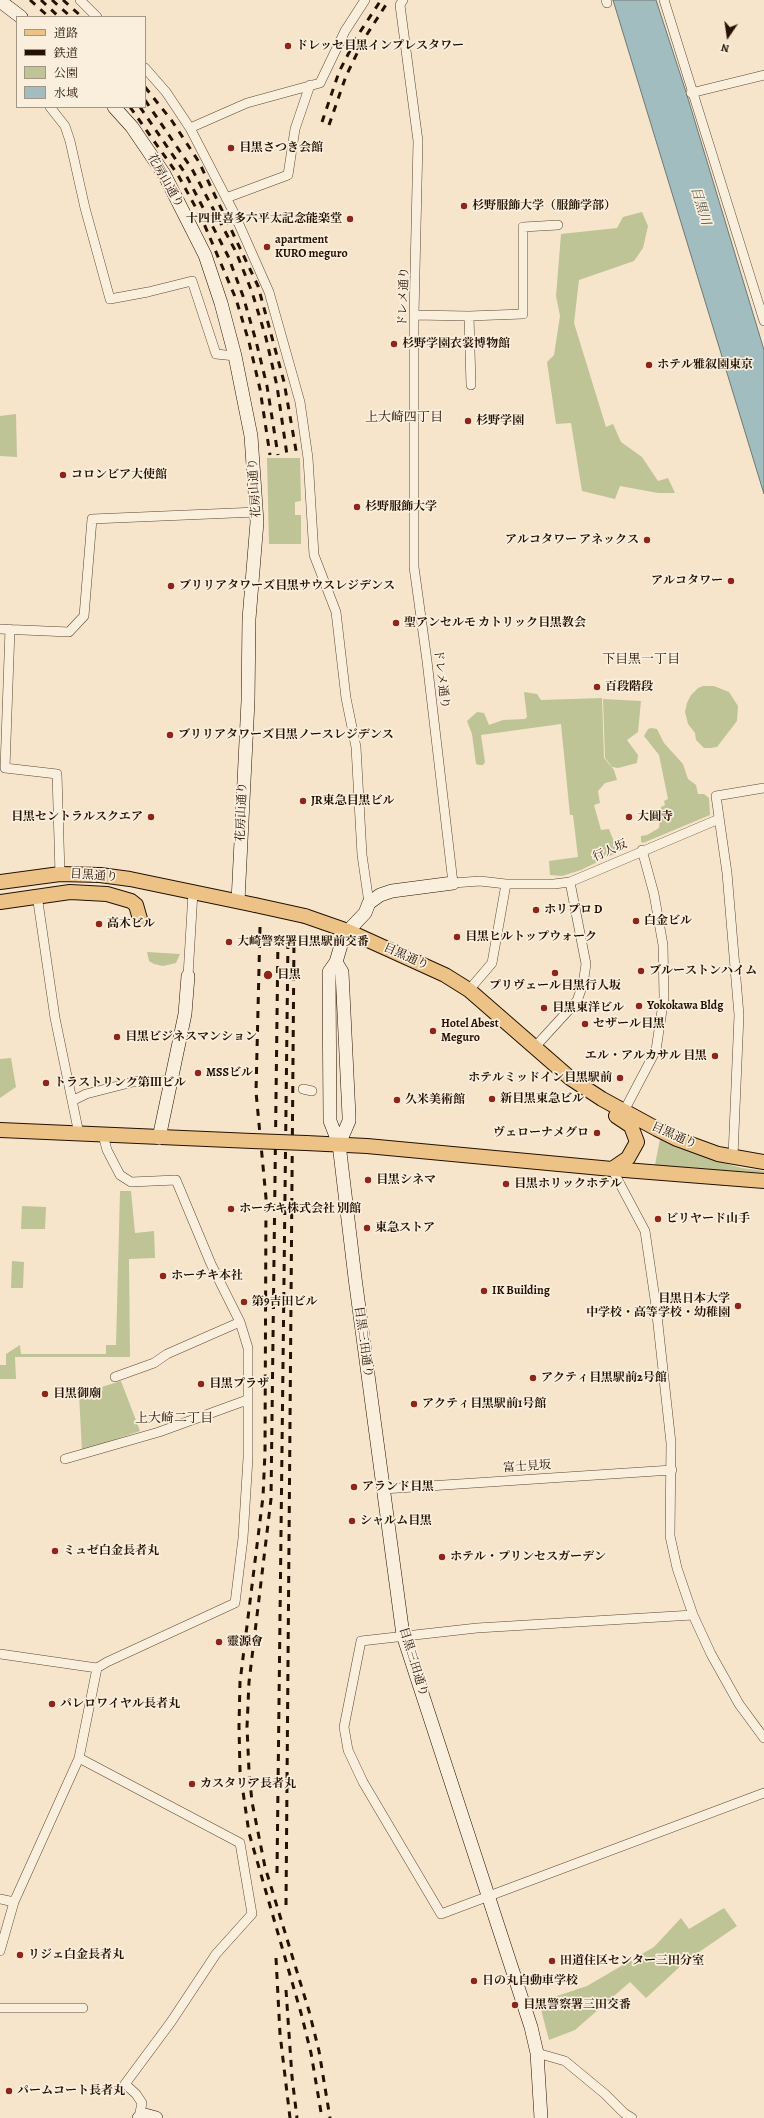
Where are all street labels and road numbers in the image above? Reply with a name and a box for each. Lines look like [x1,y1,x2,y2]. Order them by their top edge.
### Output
street label: 花房山通り [144,151,186,211]
street label: ドレメ通り [396,267,412,327]
street label: 花房山通り [246,458,264,518]
street label: ドレメ通り [430,648,452,710]
street label: 花房山通り [234,782,250,842]
street label: 行人坂 [591,837,629,865]
street label: 目黒通り [70,867,118,885]
street label: 目黒通り [381,941,431,973]
street label: 目黒通り [649,1120,699,1152]
street label: 目黒三田通り [351,1305,375,1379]
street label: 富士見坂 [503,1458,551,1476]
street label: 目黒三田通り [396,1625,430,1699]

